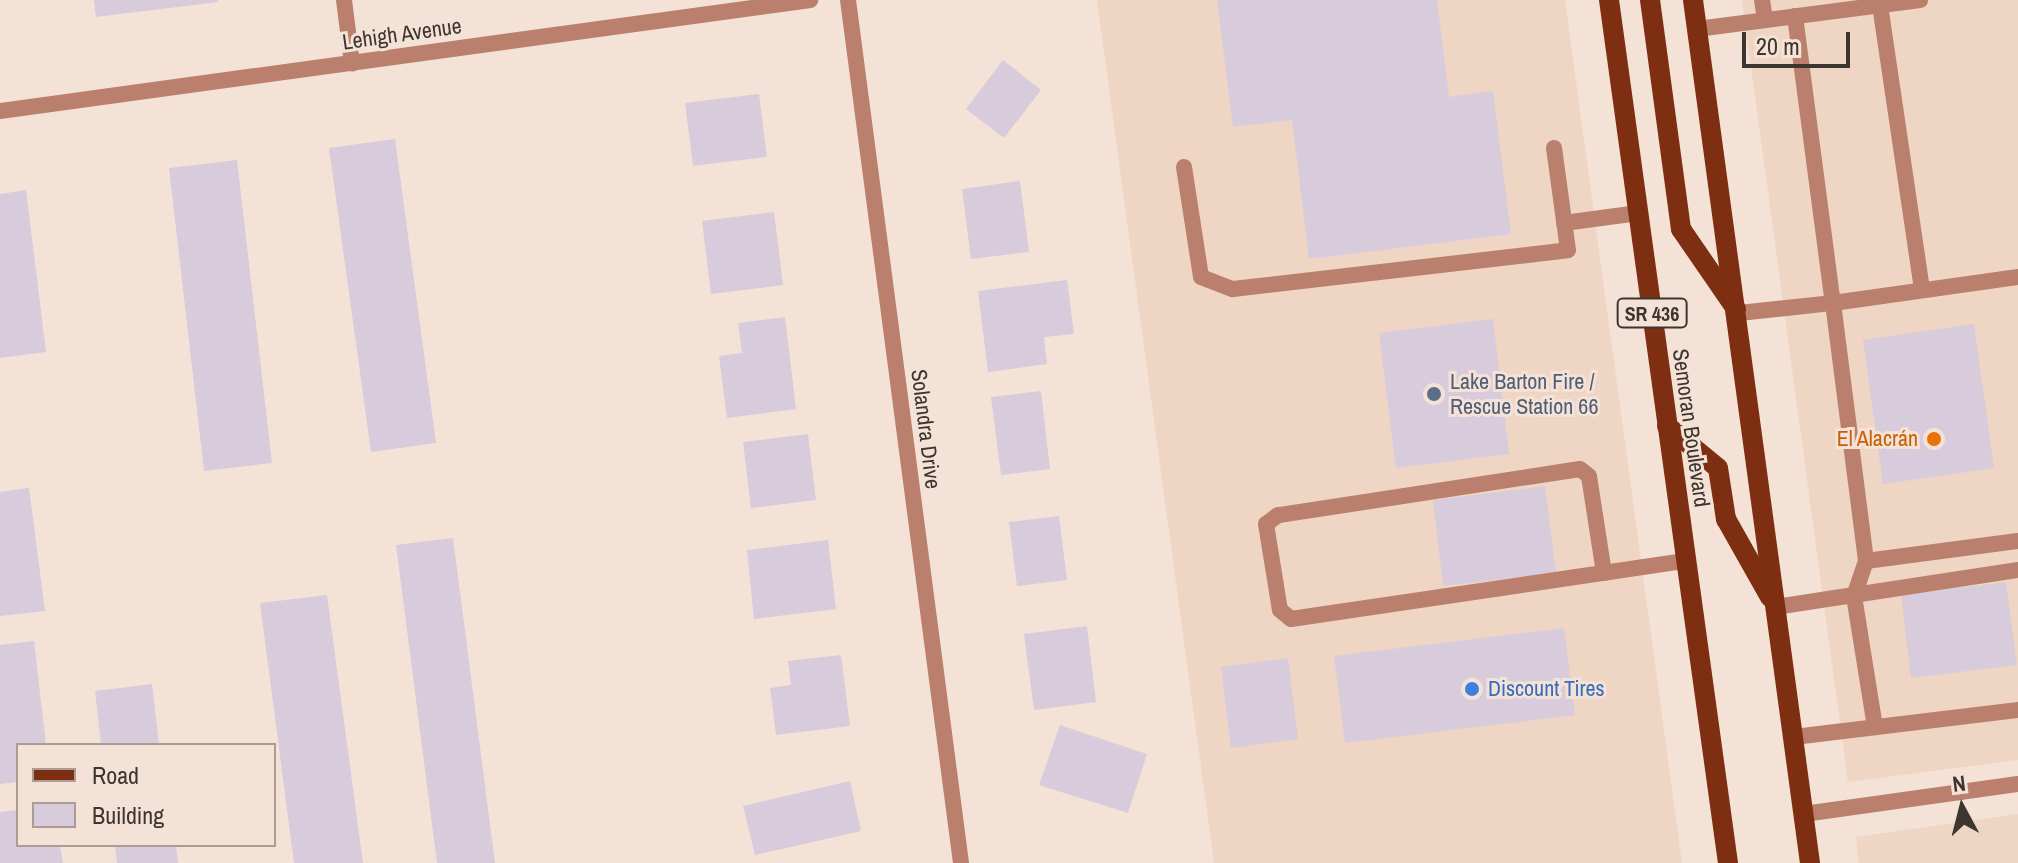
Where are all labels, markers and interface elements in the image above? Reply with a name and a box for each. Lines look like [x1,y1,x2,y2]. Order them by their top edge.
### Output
street label: Lehigh Avenue [340,13,464,55]
scale bar [1746,16,1854,66]
text: 20 m [1756,30,1800,62]
road number: SR 436 [1616,297,1688,329]
street label: Semoran Boulevard [1667,347,1715,509]
street label: Solandra Drive [906,368,946,490]
place label: Lake Barton Fire / Rescue Station 66 [1450,368,1598,420]
marker: Lake Barton Fire / Rescue Station 66 [1425,385,1443,403]
place label: El Alacrán [1836,426,1918,452]
marker: El Alacrán [1925,430,1943,448]
place label: Discount Tires [1488,676,1605,702]
marker: Discount Tires [1463,680,1481,698]
legend [16,743,276,847]
text: Road [92,759,139,791]
north arrow [1922,767,2002,847]
text: N [1951,767,1967,799]
text: Building [92,799,164,831]

